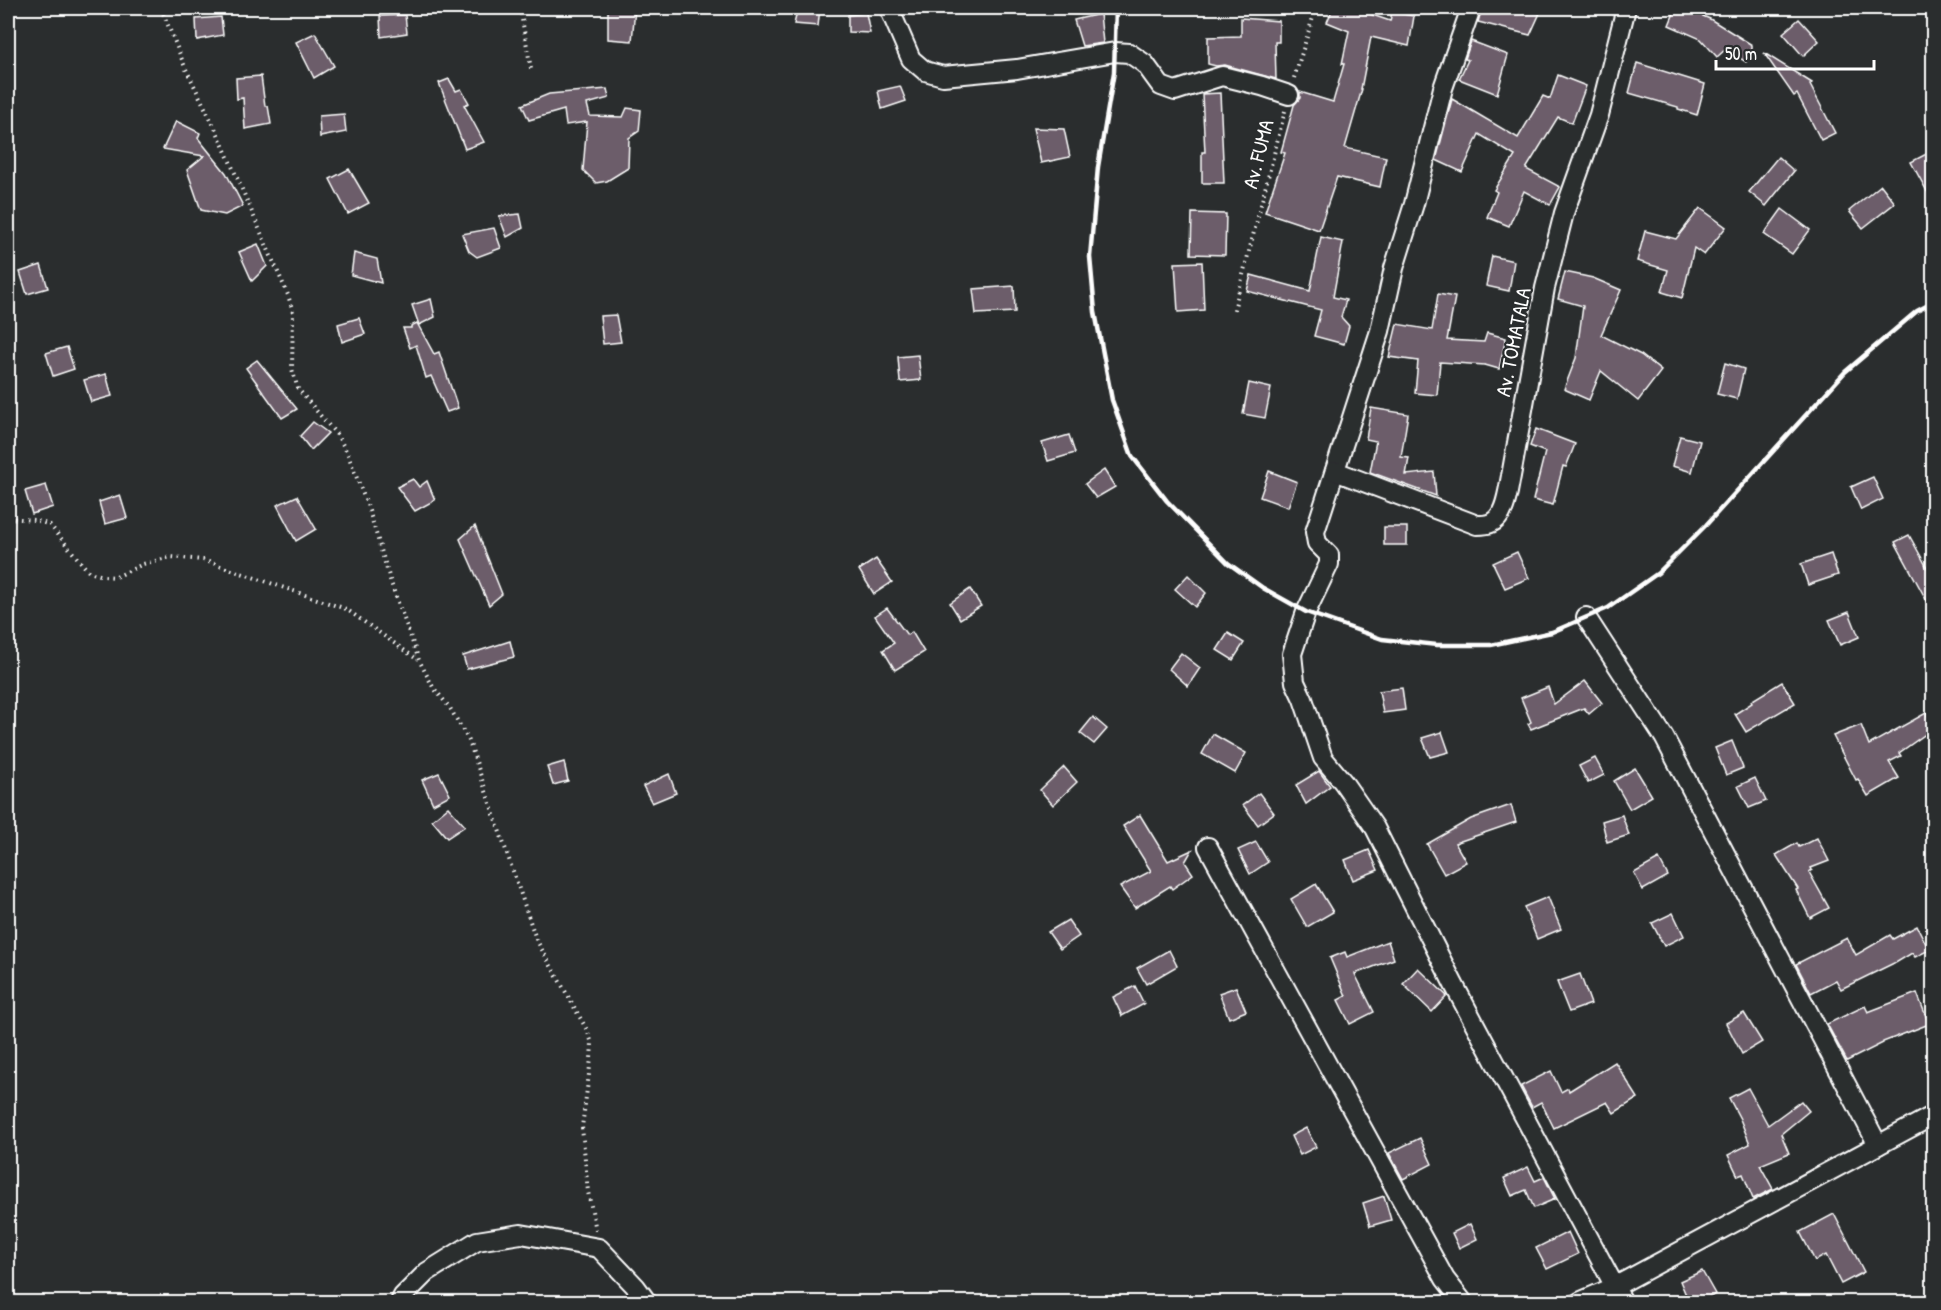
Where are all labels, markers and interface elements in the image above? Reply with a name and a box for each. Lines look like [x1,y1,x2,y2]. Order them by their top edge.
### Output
scale bar [1716,33,1874,71]
text: 50 m [1725,41,1757,66]
street label: Av. FUMA [1235,116,1281,192]
street label: Av. TOMATALA [1488,285,1538,399]

